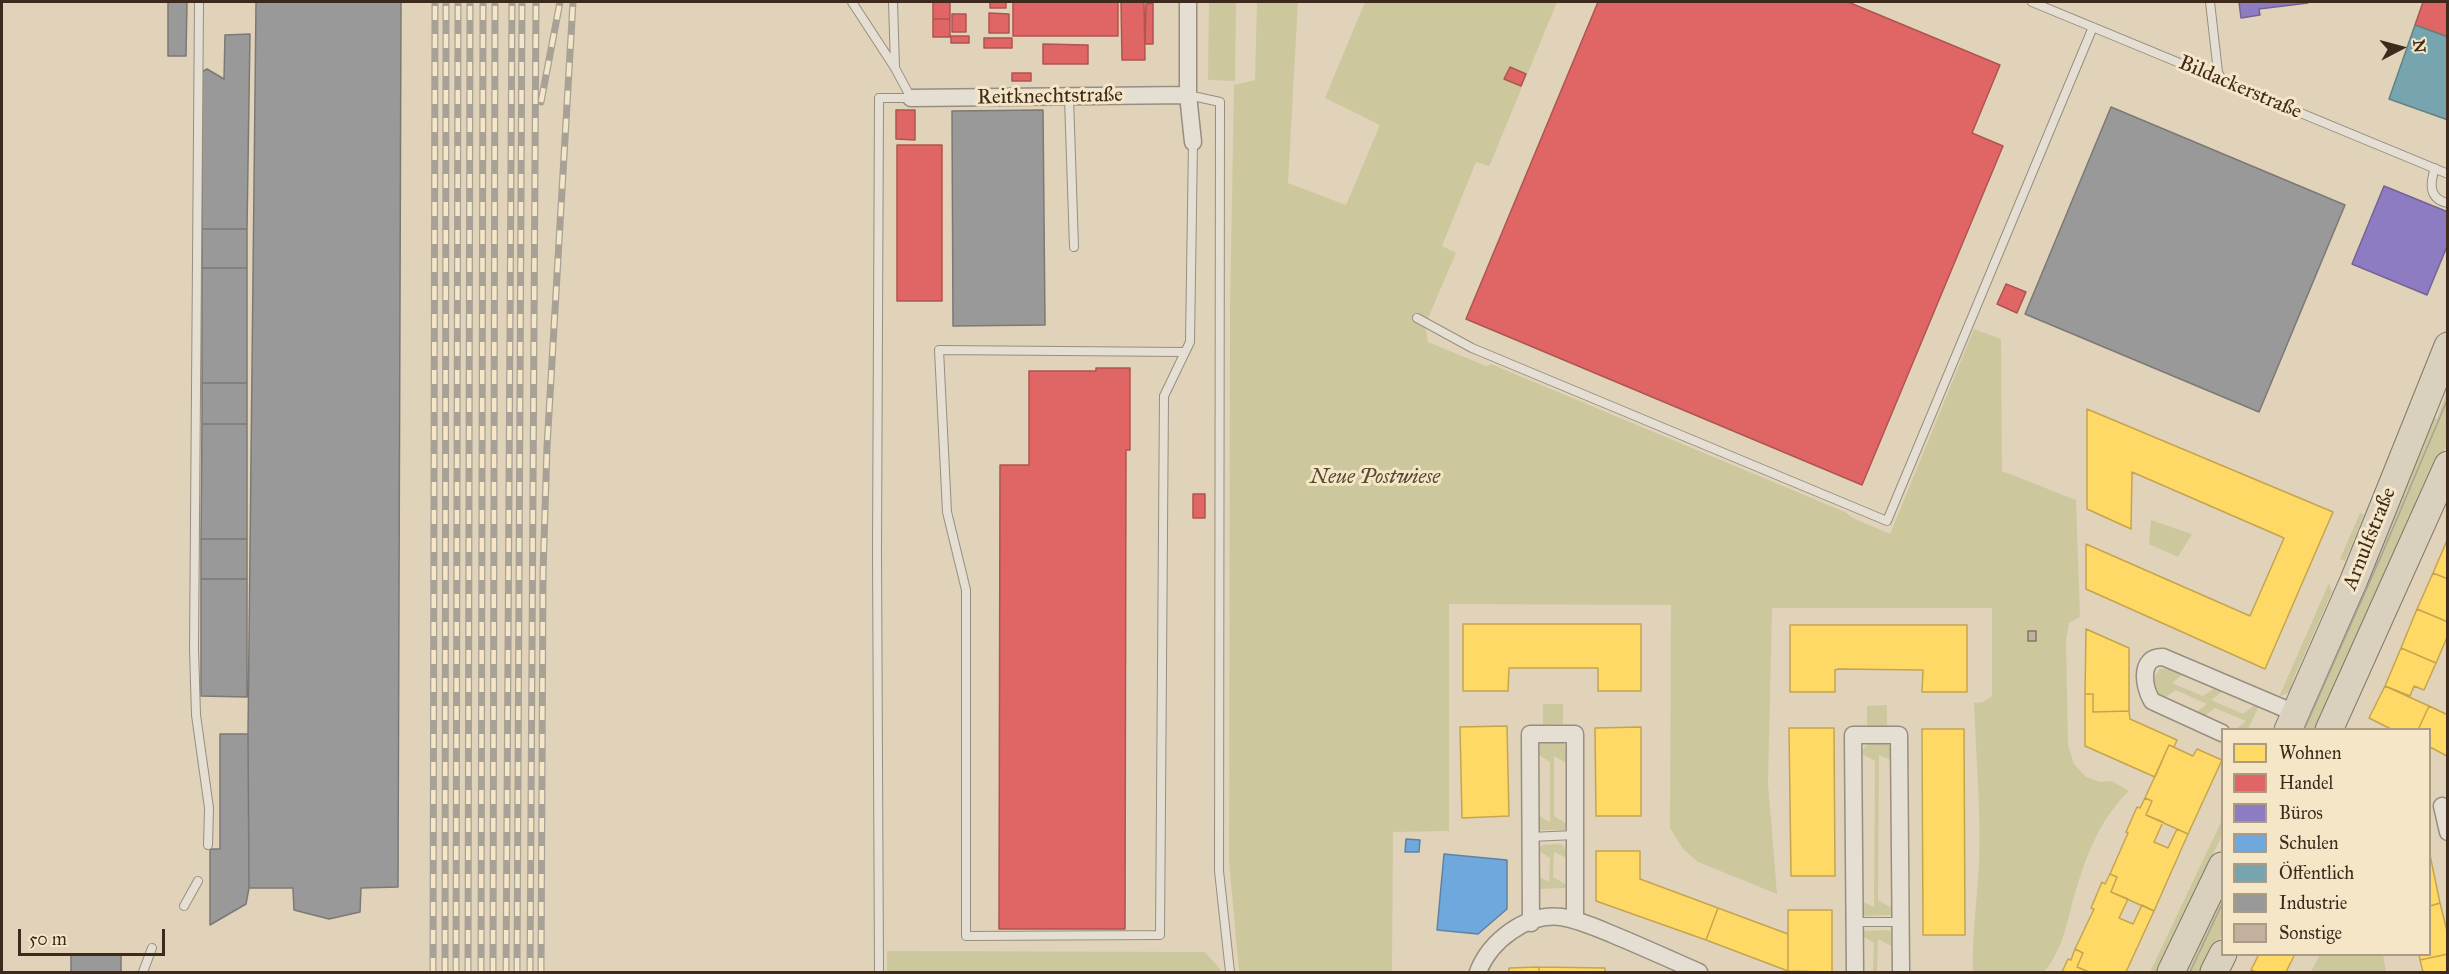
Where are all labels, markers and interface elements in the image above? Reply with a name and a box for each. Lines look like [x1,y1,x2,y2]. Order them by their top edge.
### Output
north arrow [2371,18,2431,78]
text: N [2409,38,2430,54]
street label: Bildackerstraße [2175,51,2305,125]
street label: Reitknechtstraße [977,83,1123,111]
park label: Neue Postwiese [1310,465,1440,491]
street label: Arnulfstraße [2338,484,2402,594]
legend [2221,728,2431,956]
text: Wohnen [2279,742,2341,764]
text: Handel [2279,772,2333,794]
text: Büros [2279,802,2323,824]
text: Schulen [2279,832,2338,854]
text: Öffentlich [2279,862,2354,884]
text: Industrie [2279,892,2347,914]
scale bar [21,917,168,955]
text: Sonstige [2279,922,2342,944]
text: 50 m [29,928,67,950]

